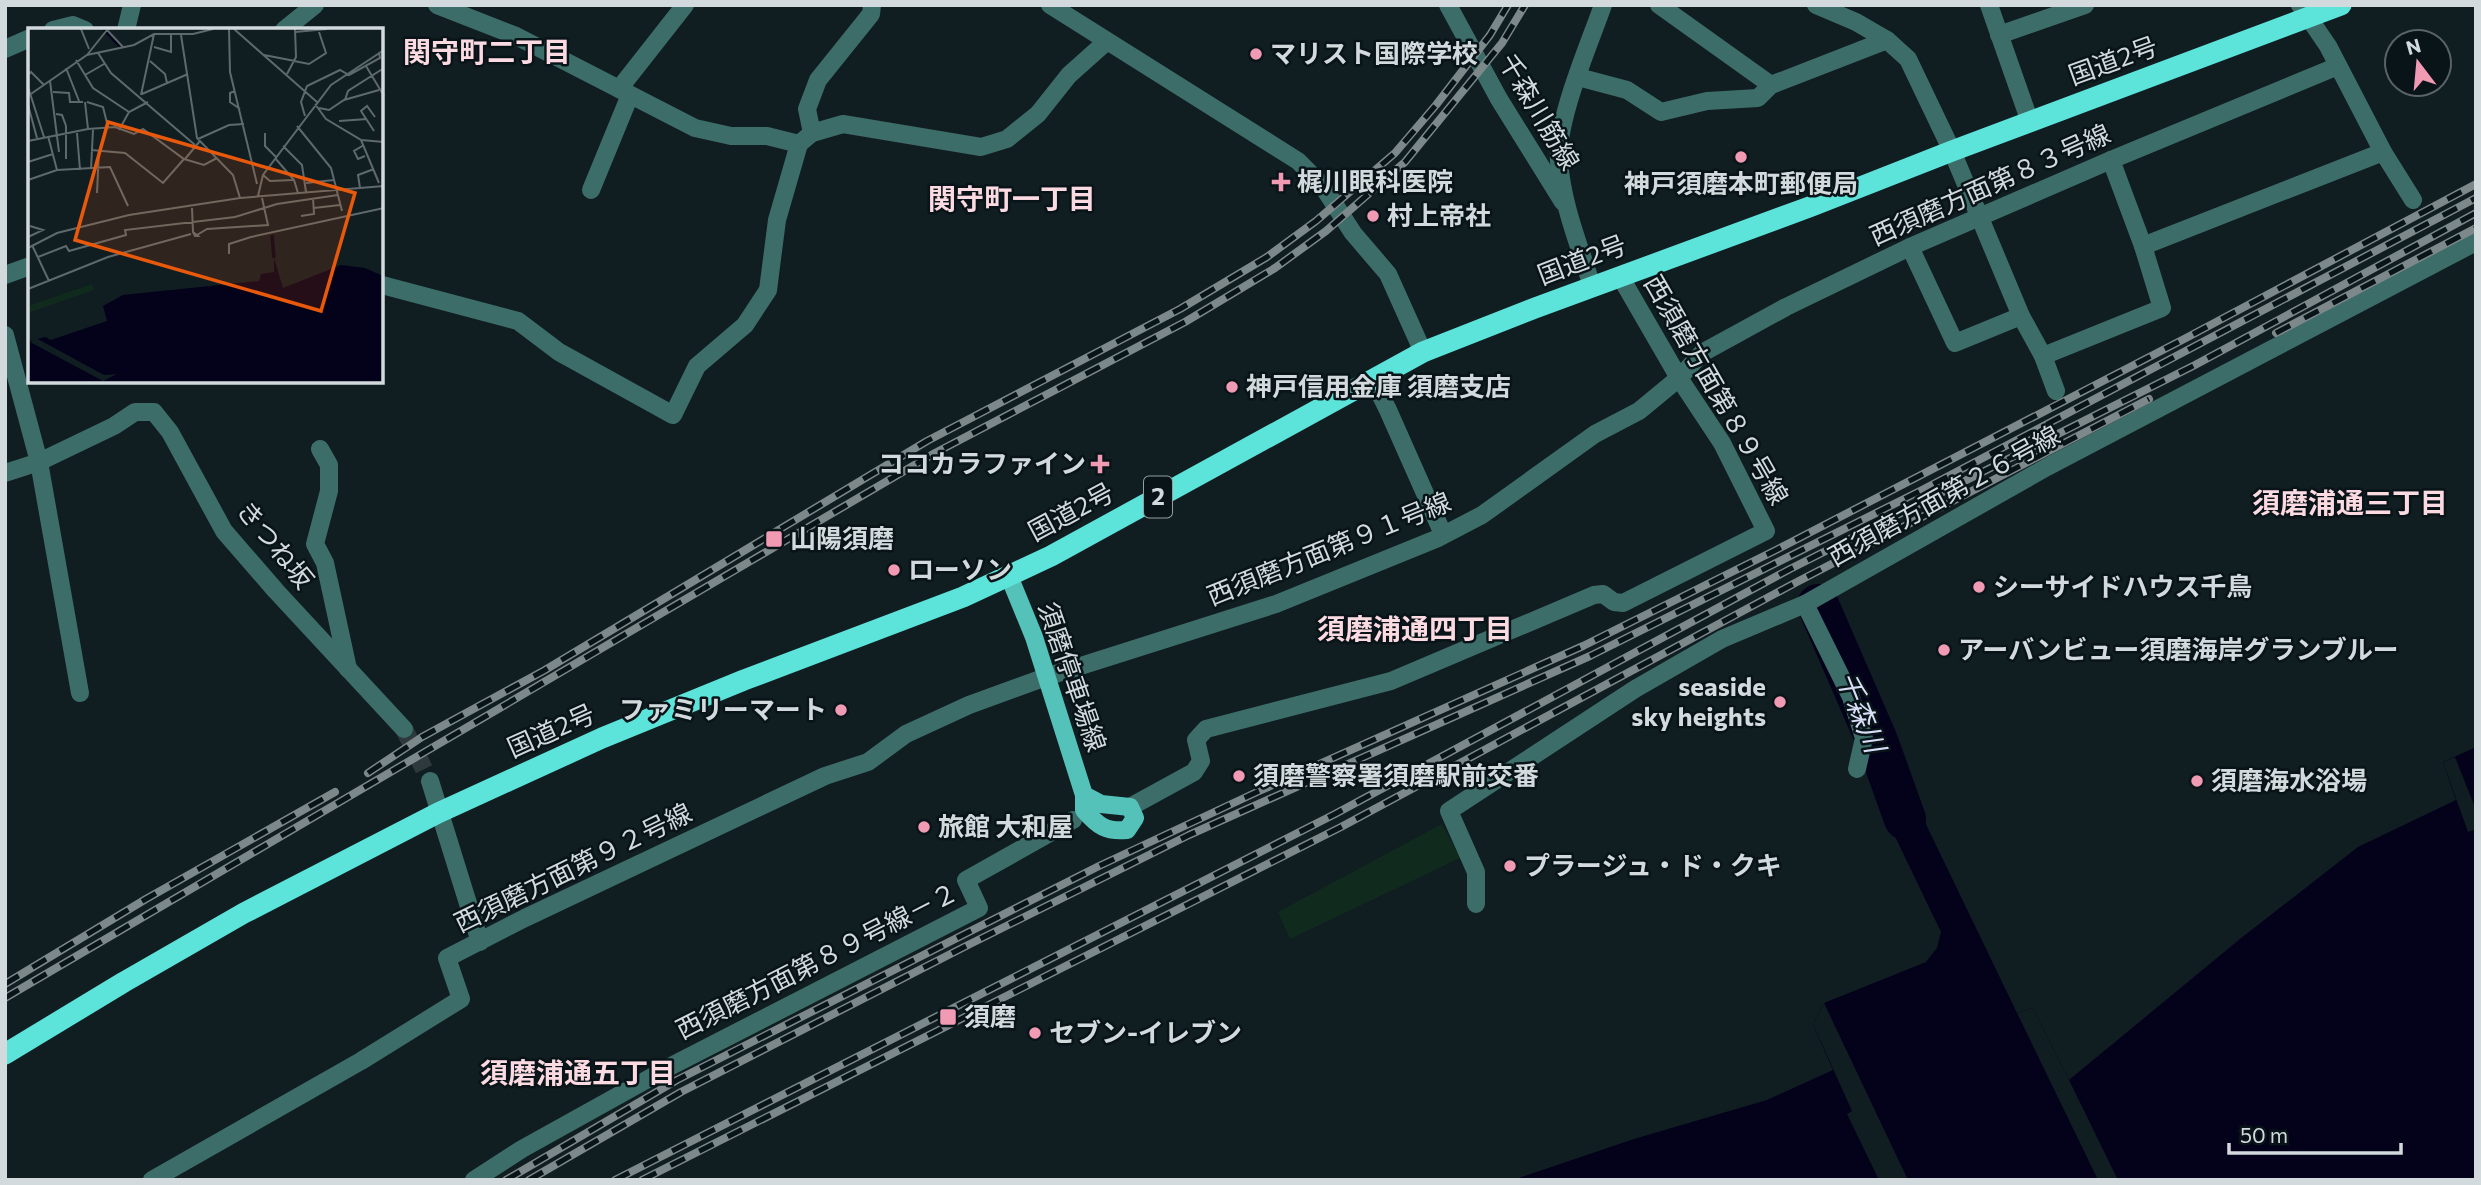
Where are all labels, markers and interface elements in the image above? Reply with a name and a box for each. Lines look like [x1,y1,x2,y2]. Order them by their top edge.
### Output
inset map [28,28,383,383]
north arrow [2383,28,2453,98]
street label: 国道2号 [2064,29,2161,90]
text: N [2403,33,2423,59]
district label: 関守町二丁目 [403,34,571,68]
place label: マリスト国際学校 [1270,37,1478,68]
marker: マリスト国際学校 [1248,46,1264,62]
street label: 千森川筋線 [1494,48,1587,175]
street label: 西須磨方面第８３号線 [1864,117,2114,251]
marker: 神戸須磨本町郵便局 [1733,149,1749,165]
place label: 梶川眼科医院 [1297,165,1453,196]
place label: 神戸須磨本町郵便局 [1624,167,1858,198]
marker: 梶川眼科医院 [1271,172,1291,192]
district label: 関守町一丁目 [928,181,1096,215]
place label: 村上帝社 [1387,199,1491,230]
marker: 村上帝社 [1365,208,1381,224]
street label: 国道2号 [1533,228,1630,290]
street label: 西須磨方面第８９号線 [1639,269,1796,510]
place label: 神戸信用金庫 須磨支店 [1246,370,1511,401]
marker: 神戸信用金庫 須磨支店 [1224,379,1240,395]
street label: 西須磨方面第２６号線 [1822,418,2064,571]
place label: ココカラファイン [878,447,1086,478]
marker: ココカラファイン [1092,456,1108,472]
street label: 国道2号 [1022,475,1118,546]
road number: 2 [1144,476,1172,518]
street label: 西須磨方面第９１号線 [1202,485,1455,611]
district label: 須磨浦通三丁目 [2252,485,2448,519]
street label: きつね坂 [231,494,321,594]
place label: 山陽須磨 [790,522,894,553]
marker: 山陽須磨 [764,529,784,549]
place label: ローソン [908,553,1012,584]
marker: ローソン [886,562,902,578]
place label: シーサイドハウス千鳥 [1993,570,2252,601]
marker: シーサイドハウス千鳥 [1971,579,1987,595]
street label: 須磨停車場線 [1033,598,1113,755]
district label: 須磨浦通四丁目 [1317,611,1513,645]
place label: アーバンビュー須磨海岸グランブルー [1958,633,2399,664]
marker: アーバンビュー須磨海岸グランブルー [1936,642,1952,658]
water label: 千森川 [1830,666,1895,760]
place label: seaside sky heights [1631,670,1766,731]
place label: ファミリーマート [619,693,827,724]
marker: seaside sky heights [1772,694,1788,710]
street label: 国道2号 [502,697,599,763]
marker: ファミリーマート [833,702,849,718]
place label: 須磨警察署須磨駅前交番 [1253,759,1539,790]
place label: 須磨海水浴場 [2211,764,2367,795]
marker: 須磨警察署須磨駅前交番 [1231,768,1247,784]
marker: 須磨海水浴場 [2189,773,2205,789]
street label: 西須磨方面第９２号線 [449,796,696,938]
place label: 旅館 大和屋 [938,810,1073,841]
marker: 旅館 大和屋 [916,819,932,835]
place label: プラージュ・ド・クキ [1524,849,1782,880]
marker: プラージュ・ド・クキ [1502,858,1518,874]
street label: 西須磨方面第８９号線－２ [670,875,962,1044]
place label: 須磨 [964,1000,1016,1031]
marker: 須磨 [938,1007,958,1027]
place label: セブン-イレブン [1049,1016,1242,1047]
marker: セブン-イレブン [1027,1025,1043,1041]
district label: 須磨浦通五丁目 [480,1055,676,1089]
scale bar [2229,1112,2400,1156]
text: 50 m [2240,1122,2288,1147]

